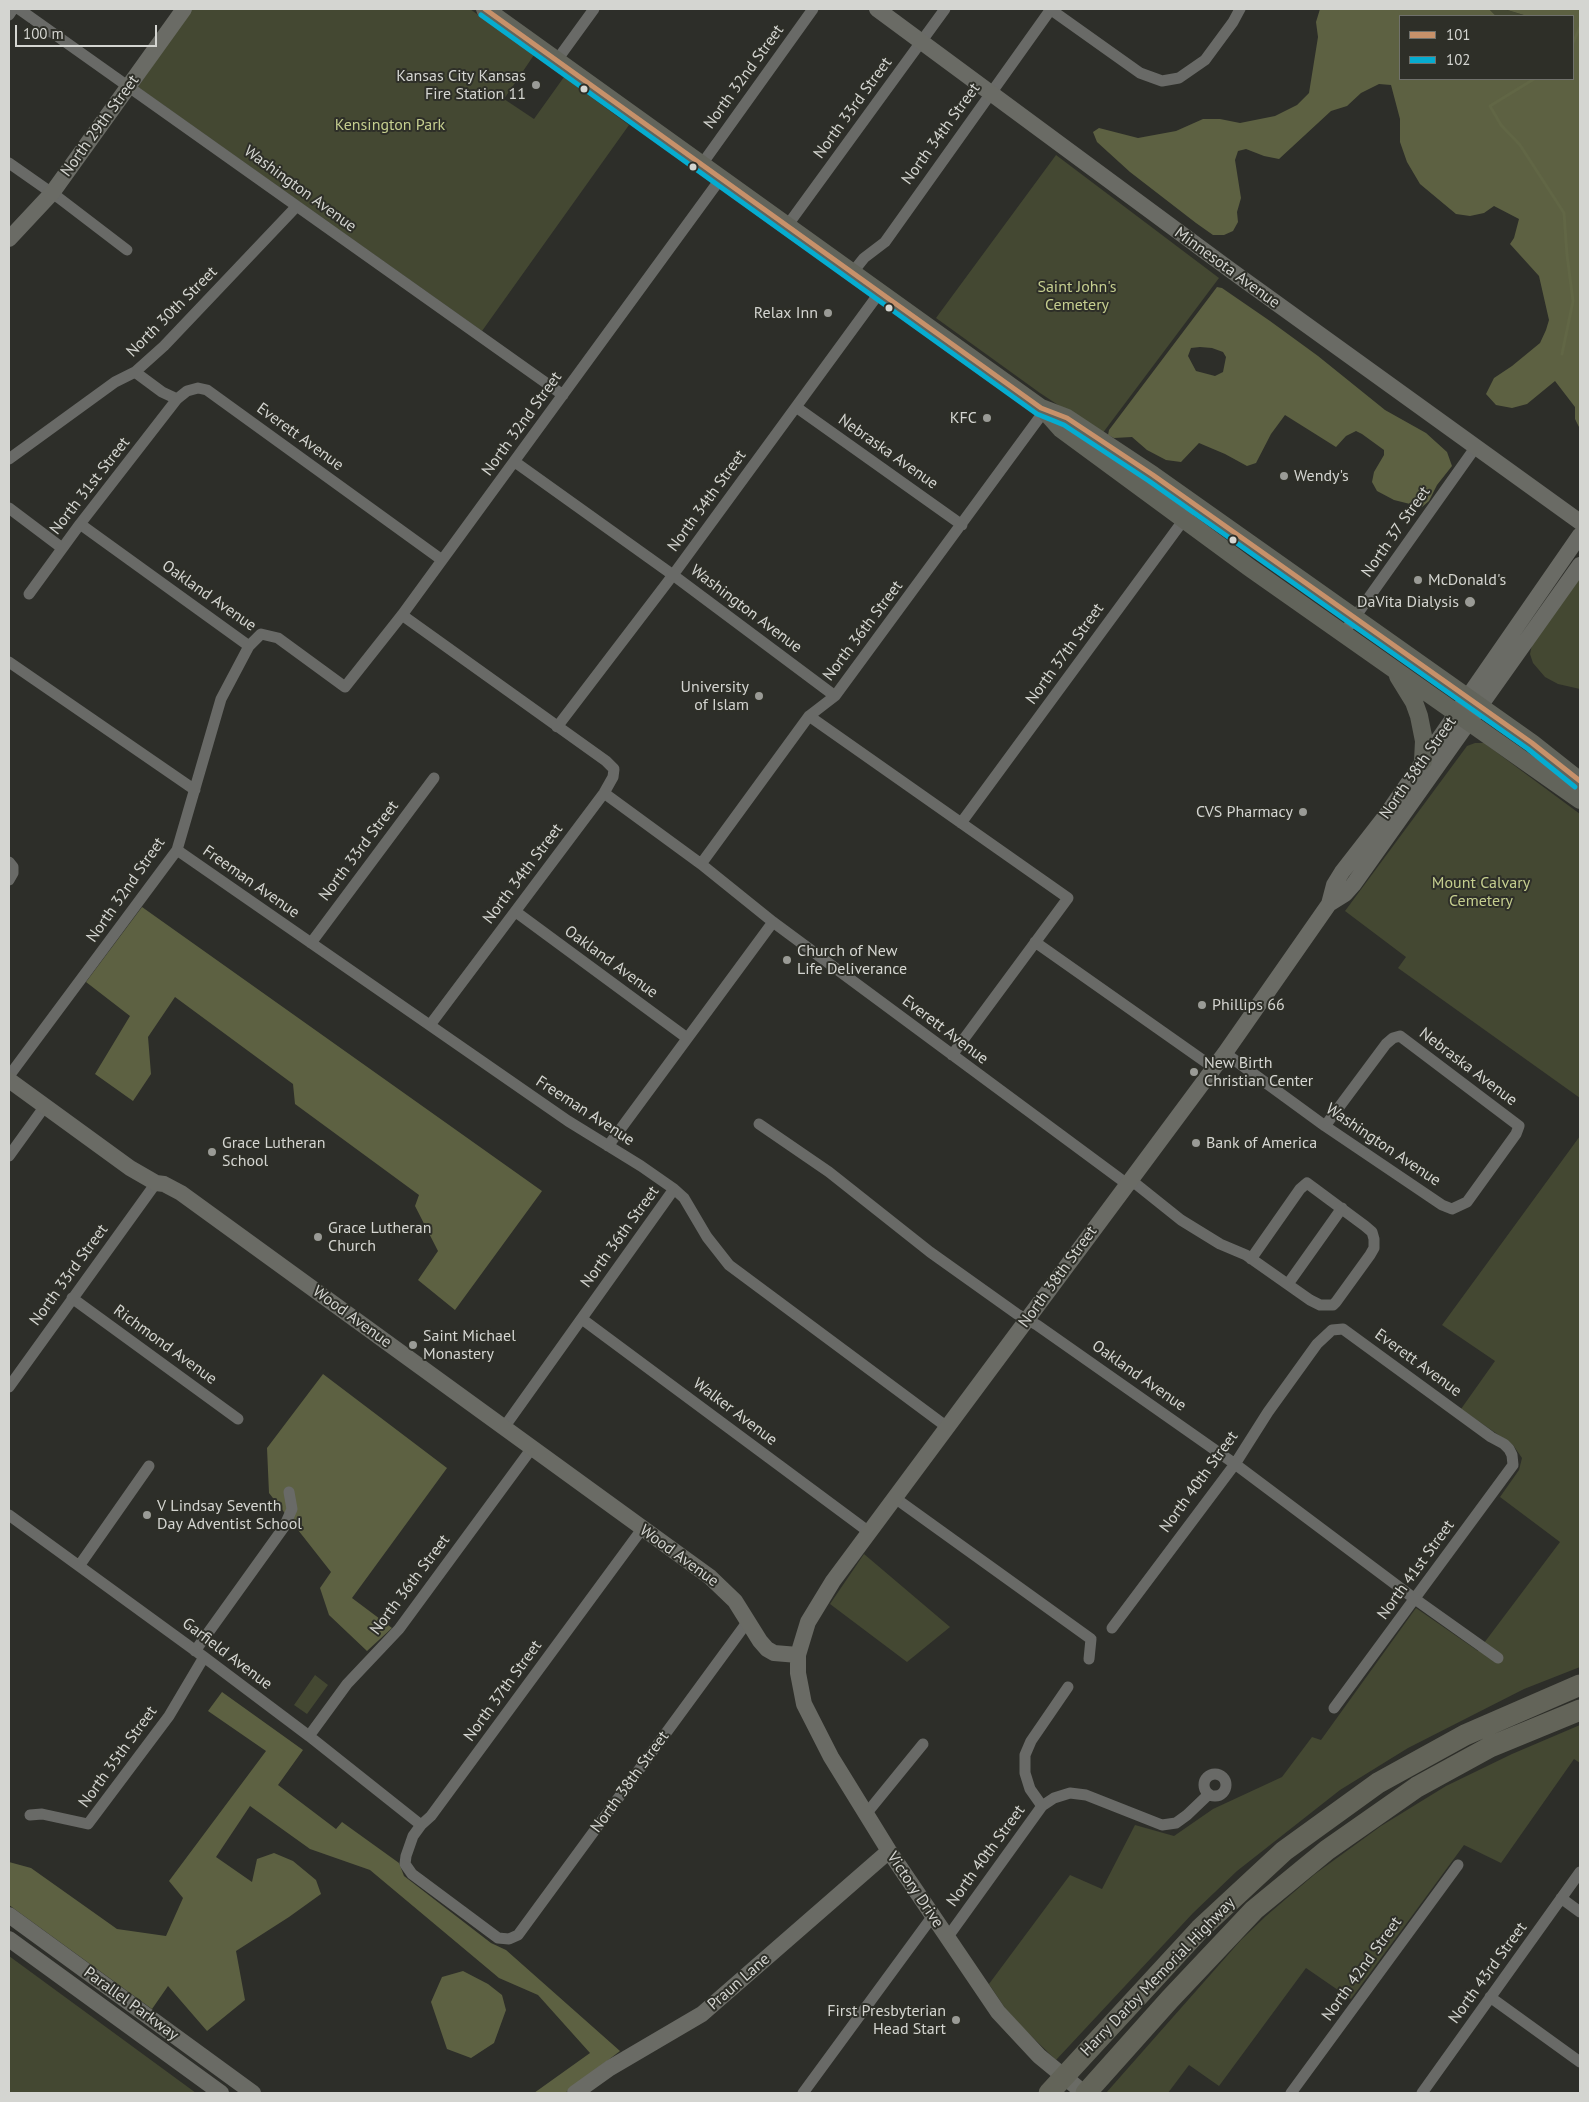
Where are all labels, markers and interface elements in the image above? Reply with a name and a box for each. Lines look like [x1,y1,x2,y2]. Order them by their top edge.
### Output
scale bar [18,15,160,47]
legend [1399,15,1574,80]
street label: North 32nd Street [700,21,788,133]
text: 100 m [23,24,64,43]
text: 101 [1446,25,1471,44]
text: 102 [1446,50,1471,69]
street label: North 33rd Street [810,54,896,162]
place label: Kansas City Kansas Fire Station 11 [396,66,526,104]
street label: North 29th Street [57,72,143,180]
marker: Kansas City Kansas Fire Station 11 [530,79,542,91]
street label: North 34th Street [898,80,984,188]
unlabelled marker [579,84,589,94]
park label: Kensington Park [335,115,445,135]
street label: Washington Avenue [240,142,360,236]
unlabelled marker [688,162,698,172]
street label: Minnesota Avenue [1171,223,1283,313]
street label: North 30th Street [123,263,221,361]
park label: Saint John's Cemetery [1037,277,1117,315]
place label: Relax Inn [754,303,818,323]
unlabelled marker [884,303,894,313]
marker: Relax Inn [822,307,834,319]
street label: North 32nd Street [478,368,566,480]
street label: Everett Avenue [253,399,347,475]
place label: KFC [950,408,977,428]
street label: Nebraska Avenue [834,410,942,494]
marker: KFC [981,412,993,424]
street label: North 31st Street [46,433,134,539]
street label: North 34th Street [664,447,750,555]
place label: Wendy's [1294,466,1349,486]
marker: Wendy's [1278,470,1290,482]
street label: North 37 Street [1358,483,1434,581]
unlabelled marker [1228,535,1238,545]
street label: Oakland Avenue [158,556,260,636]
street label: Washington Avenue [687,561,805,657]
place label: McDonald's [1428,570,1506,590]
marker: McDonald's [1412,574,1424,586]
street label: North 36th Street [819,577,907,685]
place label: DaVita Dialysis [1357,592,1459,612]
marker: DaVita Dialysis [1463,595,1477,609]
street label: North 37th Street [1022,600,1108,708]
place label: University of Islam [681,677,749,715]
marker: University of Islam [753,690,765,702]
street label: North 38th Street [1376,713,1460,823]
street label: North 33rd Street [315,797,403,905]
place label: CVS Pharmacy [1196,802,1293,822]
marker: CVS Pharmacy [1297,806,1309,818]
street label: North 34th Street [479,820,567,928]
street label: North 32nd Street [83,834,169,946]
street label: Freeman Avenue [199,842,303,922]
park label: Mount Calvary Cemetery [1432,873,1530,911]
street label: Oakland Avenue [561,922,661,1002]
place label: Church of New Life Deliverance [797,941,907,979]
marker: Church of New Life Deliverance [781,954,793,966]
street label: Everett Avenue [898,991,992,1069]
place label: Phillips 66 [1212,995,1285,1015]
marker: Phillips 66 [1196,999,1208,1011]
street label: Nebraska Avenue [1415,1024,1521,1110]
place label: New Birth Christian Center [1204,1053,1313,1091]
marker: New Birth Christian Center [1188,1066,1200,1078]
street label: Freeman Avenue [532,1072,638,1150]
street label: Washington Avenue [1322,1099,1444,1191]
place label: Grace Lutheran School [222,1133,325,1171]
place label: Bank of America [1206,1133,1317,1153]
marker: Bank of America [1190,1137,1202,1149]
marker: Grace Lutheran School [206,1146,218,1158]
street label: North 36th Street [577,1183,663,1291]
place label: Grace Lutheran Church [328,1218,431,1256]
street label: North 33rd Street [26,1221,112,1329]
street label: North 38th Street [1015,1223,1101,1331]
marker: Grace Lutheran Church [312,1231,324,1243]
street label: Wood Avenue [309,1282,395,1352]
street label: Richmond Avenue [110,1301,220,1389]
street label: Everett Avenue [1371,1325,1465,1401]
place label: Saint Michael Monastery [423,1326,516,1364]
street label: Oakland Avenue [1088,1336,1190,1416]
marker: Saint Michael Monastery [407,1339,419,1351]
street label: Walker Avenue [689,1374,781,1450]
street label: North 40th Street [1156,1428,1242,1536]
place label: V Lindsay Seventh Day Adventist School [157,1496,302,1534]
marker: V Lindsay Seventh Day Adventist School [141,1509,153,1521]
street label: North 41st Street [1373,1516,1459,1624]
street label: Wood Avenue [636,1521,722,1591]
street label: North 36th Street [366,1531,454,1639]
street label: Garfield Avenue [178,1614,276,1694]
street label: North 37th Street [460,1637,546,1745]
street label: North 35th Street [75,1703,161,1811]
street label: North 38th Street [587,1728,673,1836]
street label: North 40th Street [943,1802,1029,1910]
street label: Victory Drive [883,1848,947,1932]
street label: Harry Darby Memorial Highway [1077,1893,1239,2061]
street label: North 42nd Street [1318,1913,1406,2025]
street label: North 43rd Street [1445,1919,1531,2027]
street label: Praun Lane [704,1950,774,2014]
street label: Parallel Parkway [80,1963,182,2045]
place label: First Presbyterian Head Start [827,2001,946,2039]
marker: First Presbyterian Head Start [950,2014,962,2026]

